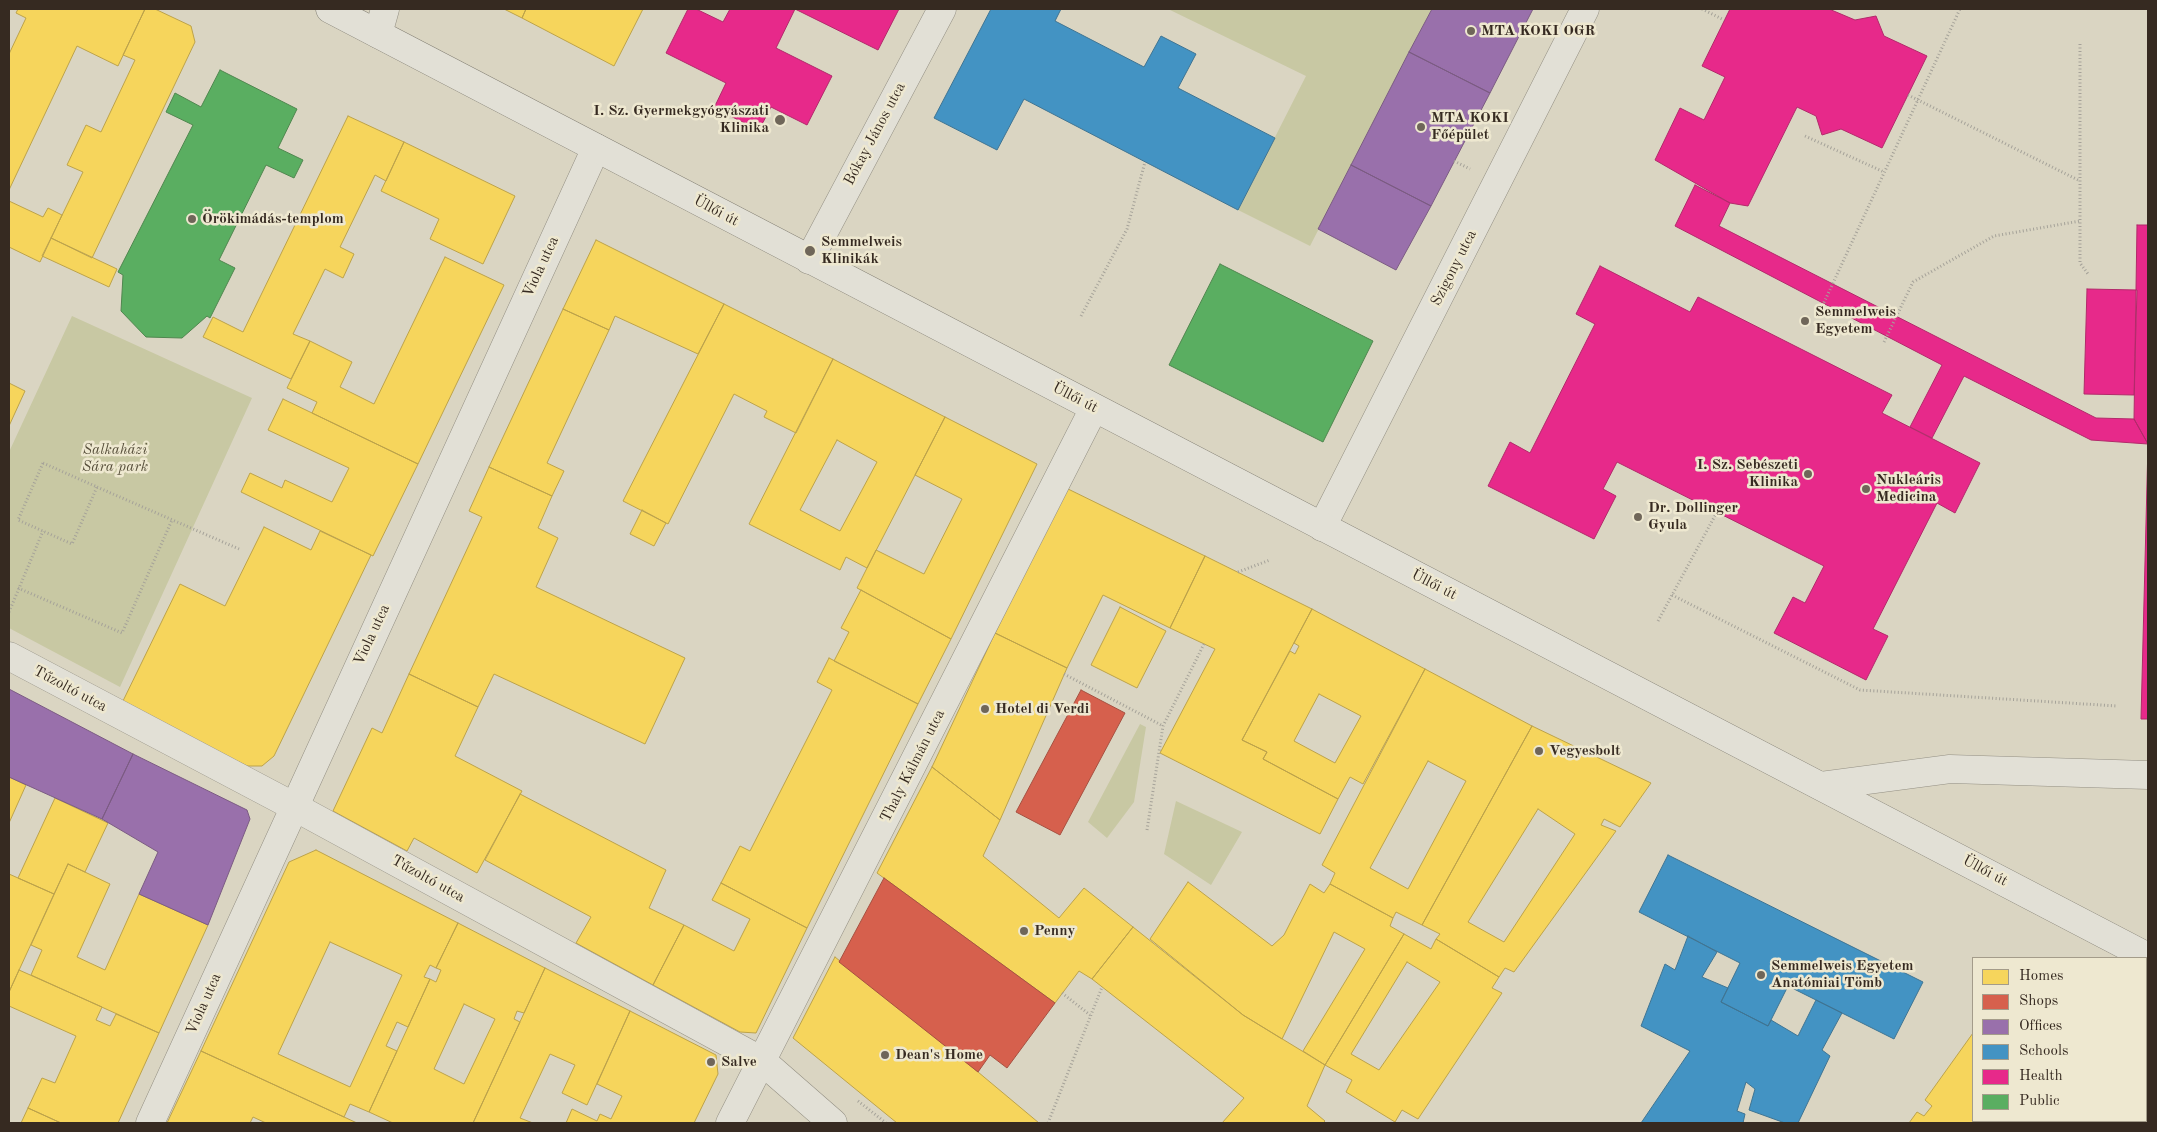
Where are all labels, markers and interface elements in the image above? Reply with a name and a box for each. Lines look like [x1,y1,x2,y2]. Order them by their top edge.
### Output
place label: MTA KOKI OGR [1481,22,1596,40]
marker: MTA KOKI OGR [1465,25,1477,37]
street label: Bókay János utca [840,79,910,189]
place label: I. Sz. Gyermekgyógyászati Klinika [593,102,769,137]
place label: MTA KOKI Főépület [1431,109,1509,144]
marker: I. Sz. Gyermekgyógyászati Klinika [773,113,787,127]
marker: MTA KOKI Főépület [1415,121,1427,133]
street label: Üllői út [690,192,742,230]
place label: Örökimádás-templom [202,210,344,228]
marker: Örökimádás-templom [186,213,198,225]
street label: Szigony utca [1427,227,1481,309]
place label: Semmelweis Klinikák [821,233,902,268]
street label: Viola utca [519,234,563,300]
marker: Semmelweis Klinikák [803,244,817,258]
place label: Semmelweis Egyetem [1815,303,1896,338]
marker: Semmelweis Egyetem [1799,315,1811,327]
street label: Üllői út [1049,379,1101,417]
park label: Salkaházi Sára park [82,441,148,476]
place label: I. Sz. Sebészeti Klinika [1697,456,1798,491]
marker: I. Sz. Sebészeti Klinika [1802,468,1814,480]
place label: Nukleáris Medicina [1876,471,1941,506]
marker: Nukleáris Medicina [1860,483,1872,495]
place label: Dr. Dollinger Gyula [1648,499,1738,534]
marker: Dr. Dollinger Gyula [1632,511,1644,523]
street label: Üllői út [1408,566,1460,604]
street label: Viola utca [350,602,394,668]
street label: Tűzoltó utca [30,662,110,716]
place label: Hotel di Verdi [995,700,1089,718]
marker: Hotel di Verdi [979,703,991,715]
street label: Thaly Kálmán utca [877,707,949,825]
place label: Vegyesbolt [1549,742,1621,760]
marker: Vegyesbolt [1533,745,1545,757]
street label: Tűzoltó utca [388,852,468,906]
street label: Üllői út [1959,852,2011,890]
place label: Penny [1034,922,1075,940]
marker: Penny [1018,925,1030,937]
place label: Semmelweis Egyetem Anatómiai Tömb [1771,957,1913,992]
legend [1972,957,2147,1122]
marker: Semmelweis Egyetem Anatómiai Tömb [1755,969,1767,981]
text: Homes [2019,969,2064,984]
street label: Viola utca [183,971,225,1037]
text: Shops [2019,994,2058,1009]
text: Offices [2019,1019,2062,1034]
text: Schools [2019,1044,2068,1059]
place label: Dean's Home [895,1046,983,1064]
marker: Dean's Home [879,1049,891,1061]
place label: Salve [721,1053,757,1071]
marker: Salve [705,1056,717,1068]
text: Health [2019,1069,2063,1084]
text: Public [2019,1094,2060,1109]

